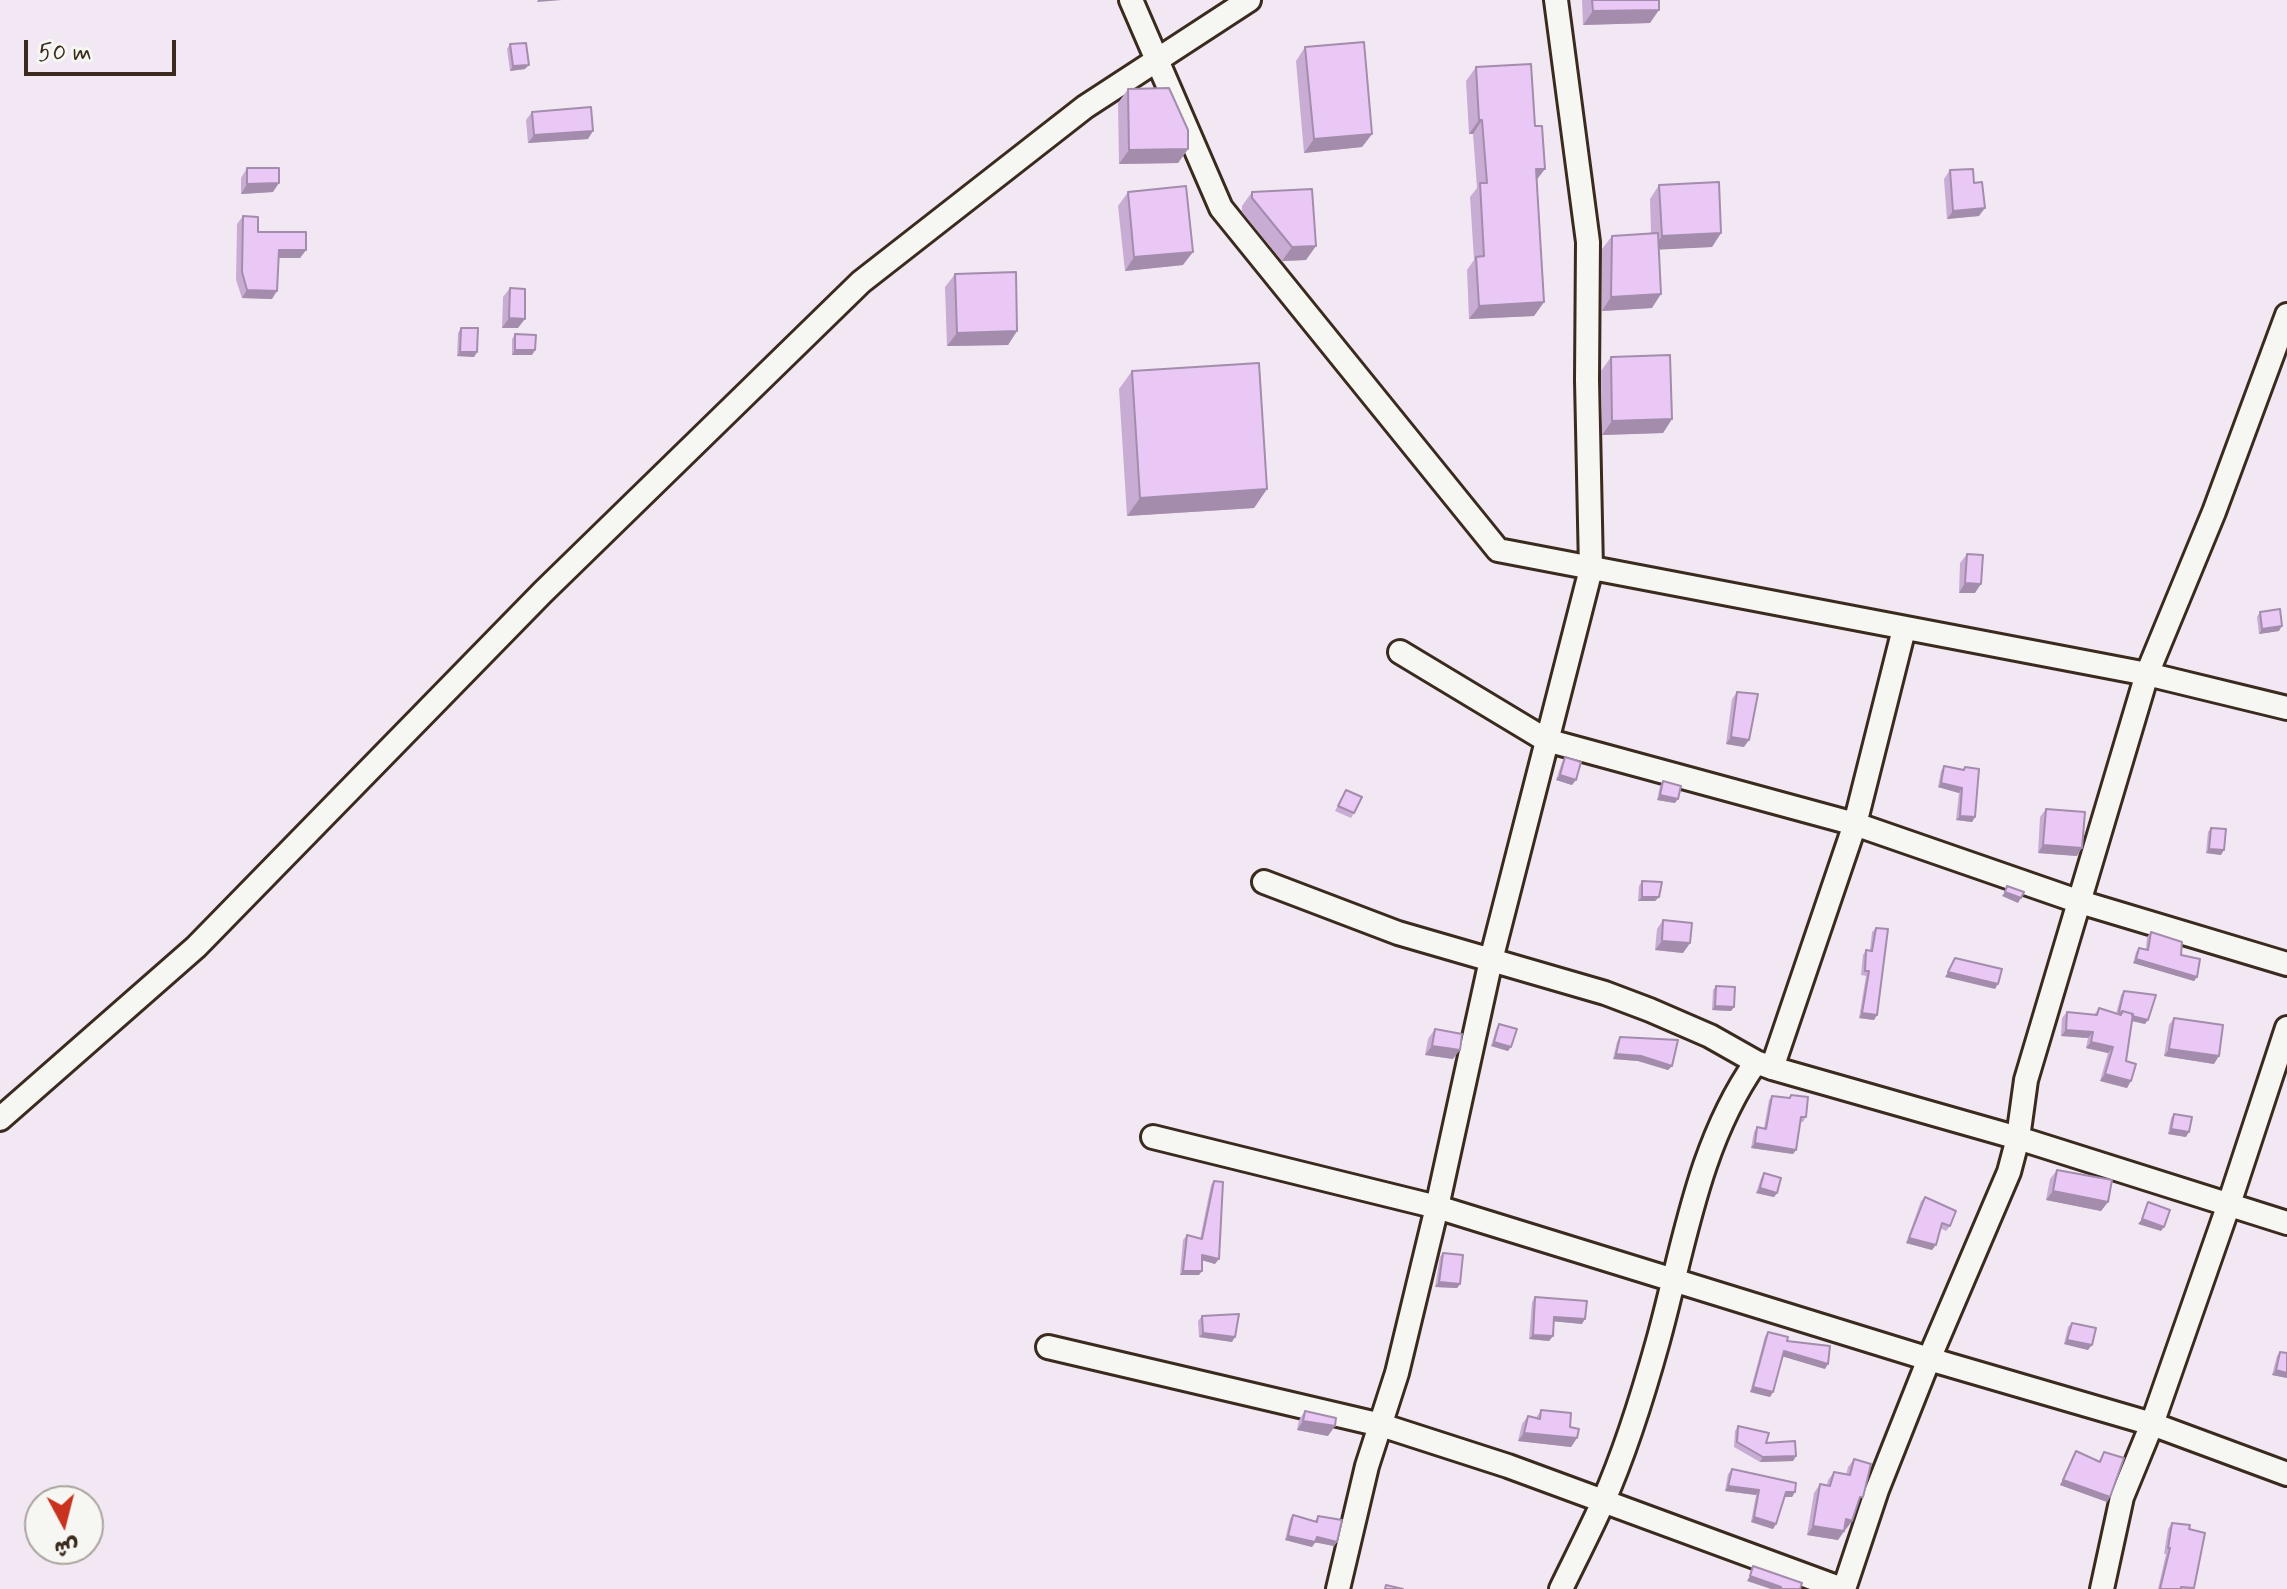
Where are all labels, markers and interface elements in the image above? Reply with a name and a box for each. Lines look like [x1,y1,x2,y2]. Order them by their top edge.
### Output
scale bar [28,24,180,74]
text: 50 m [38,38,92,69]
north arrow [24,1485,104,1565]
text: ش [53,1531,80,1562]

